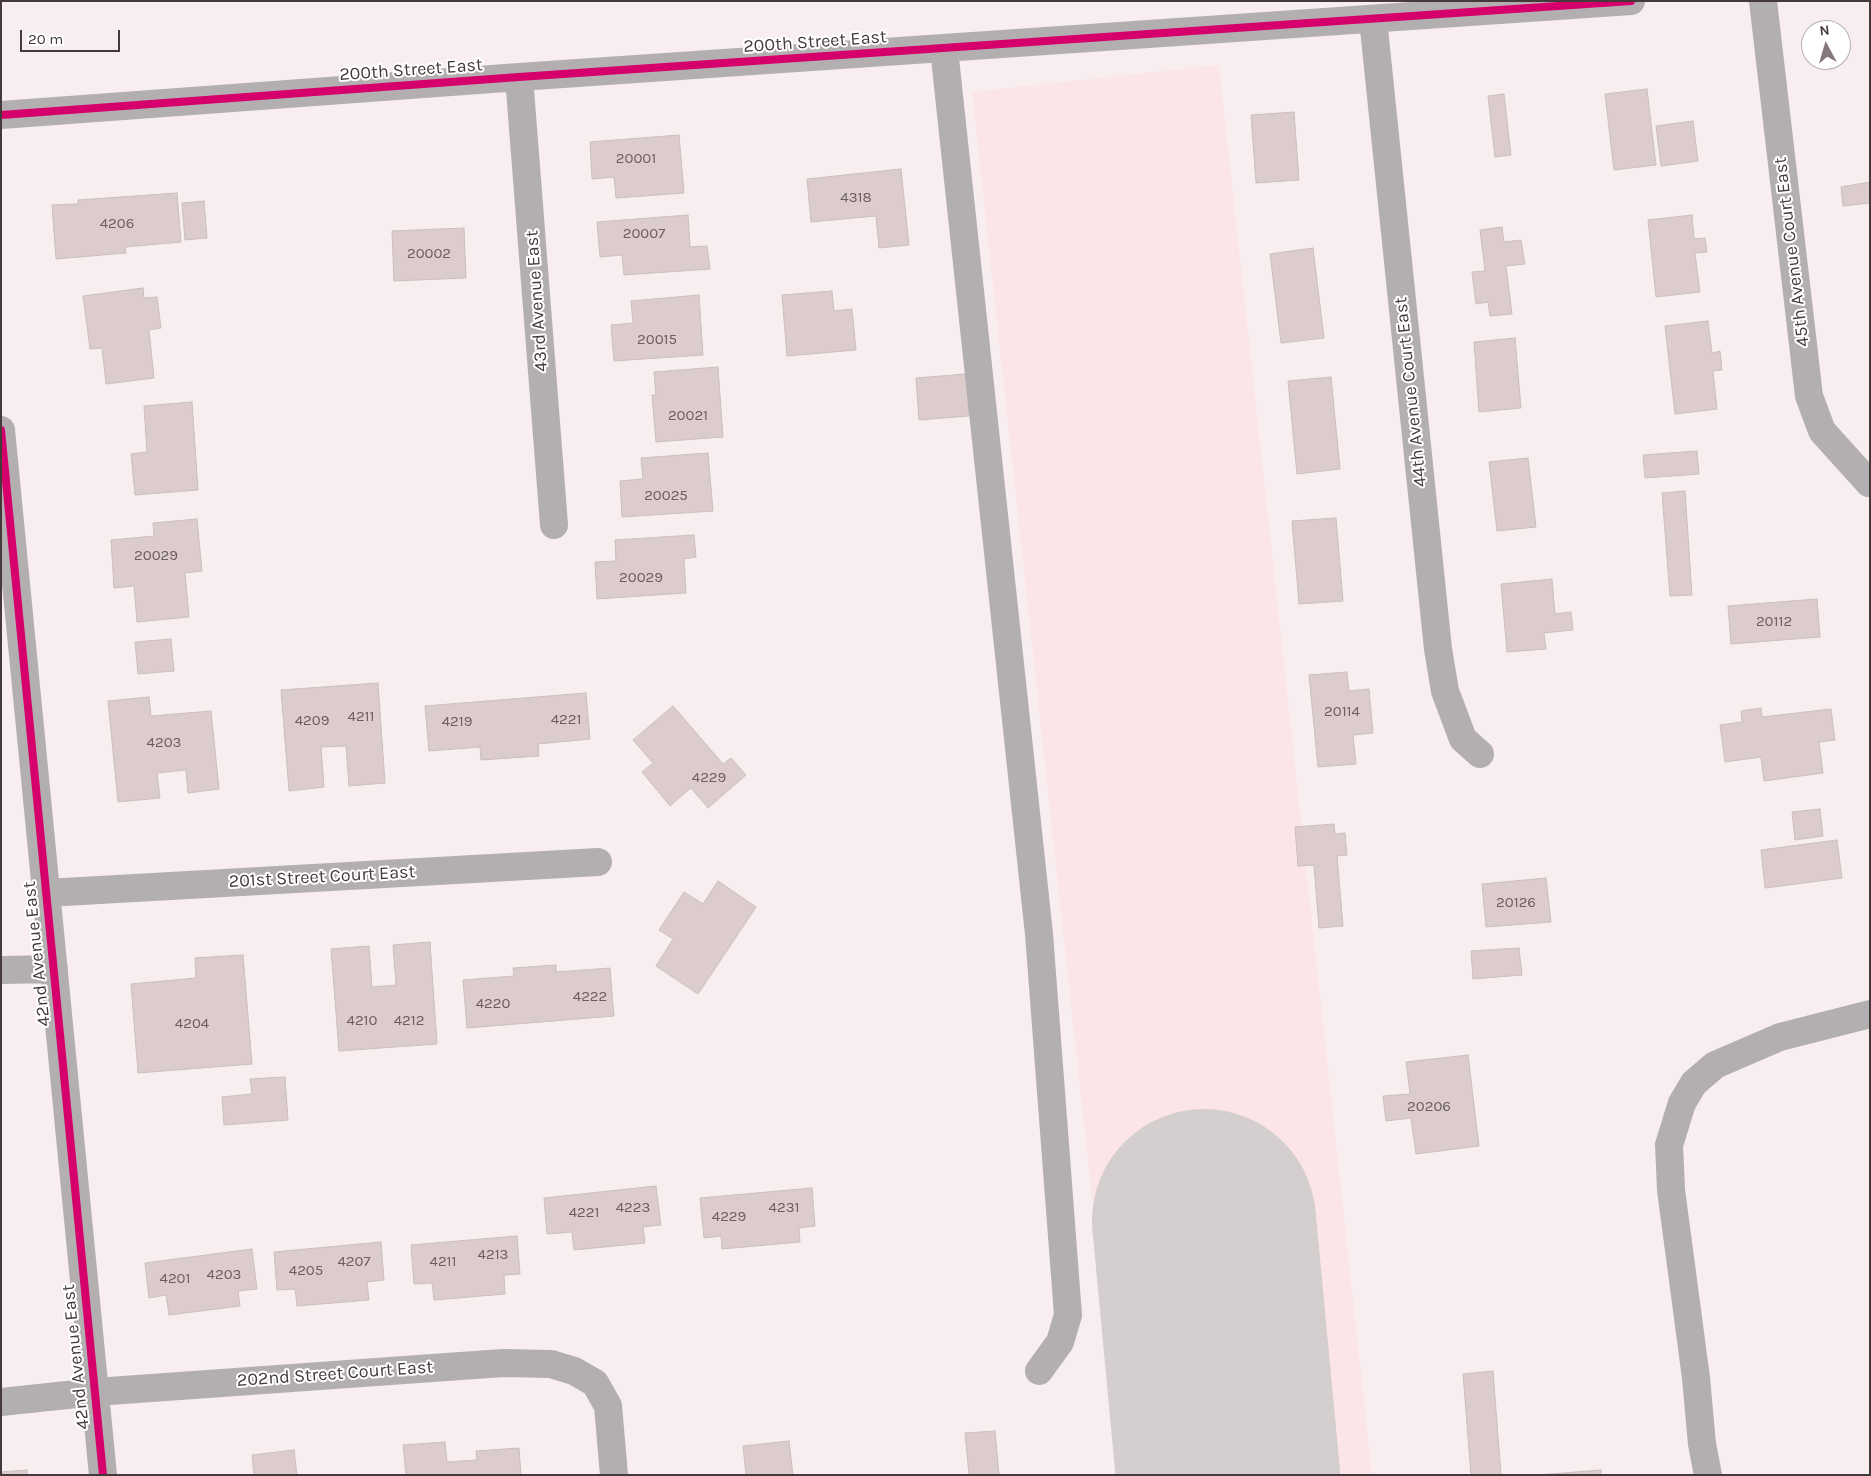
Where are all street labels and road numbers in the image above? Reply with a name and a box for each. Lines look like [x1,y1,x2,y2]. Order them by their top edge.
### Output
street label: 200th Street East [743,26,887,58]
street label: 200th Street East [339,54,483,86]
street label: 45th Avenue Court East [1770,156,1814,348]
street label: 43rd Avenue East [521,229,553,373]
street label: 44th Avenue Court East [1390,296,1432,488]
street label: 201st Street Court East [228,861,416,893]
street label: 42nd Avenue East [19,880,55,1028]
street label: 42nd Avenue East [58,1283,94,1431]
street label: 202nd Street Court East [236,1356,434,1392]

